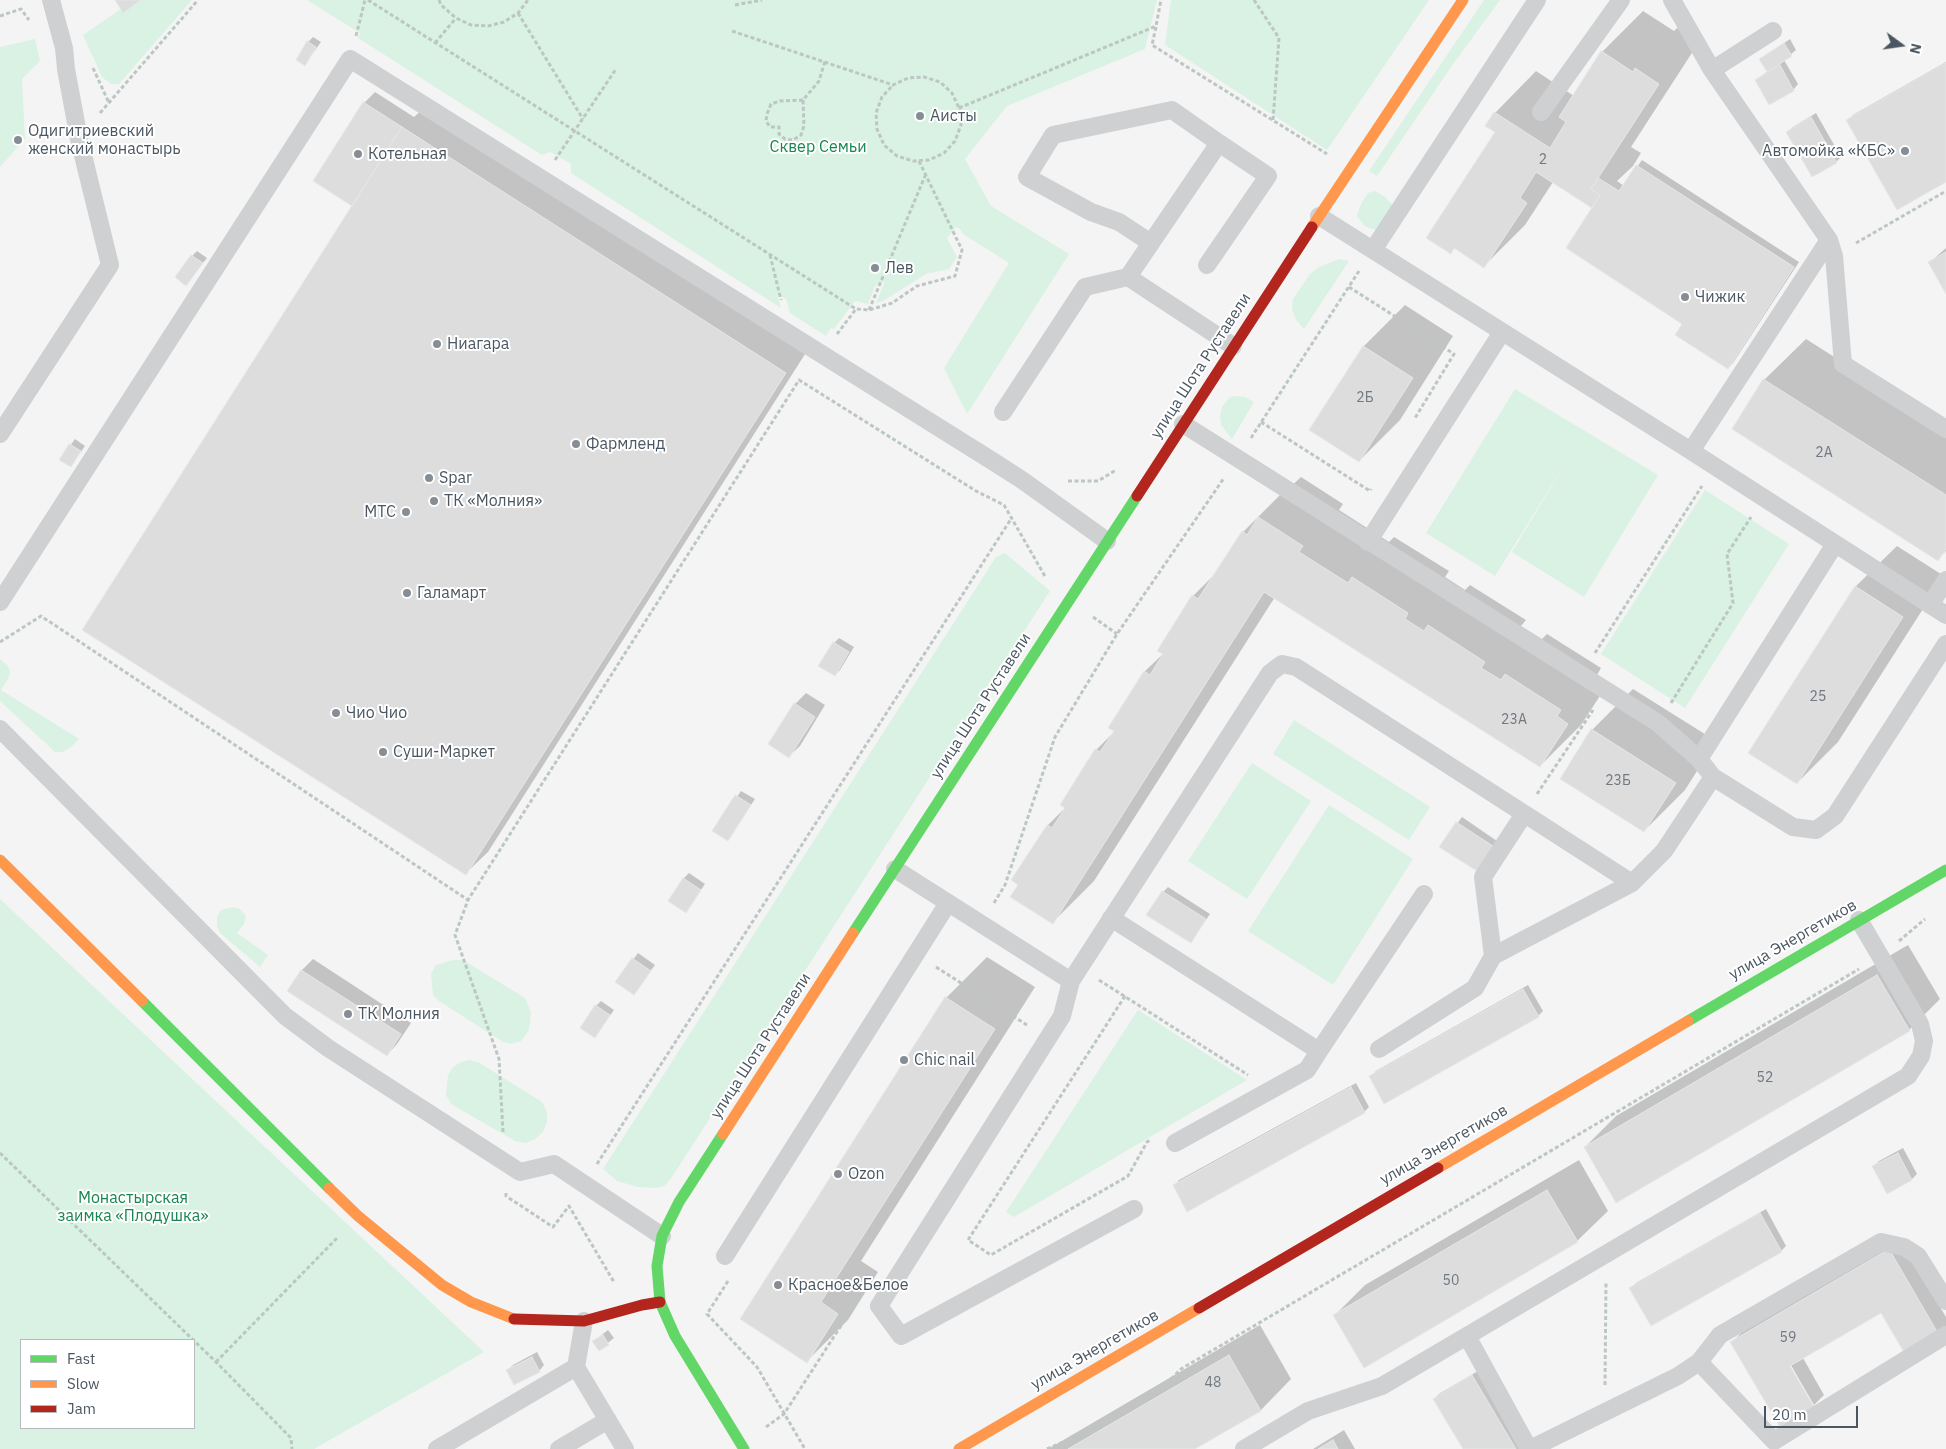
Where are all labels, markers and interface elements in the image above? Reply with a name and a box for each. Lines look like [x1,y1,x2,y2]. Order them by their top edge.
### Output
north arrow [1876,20,1926,70]
text: N [1906,42,1926,56]
place label: Аисты [930,106,977,126]
marker: Аисты [914,110,926,122]
place label: Одигитриевский женский монастырь [28,121,181,159]
marker: Одигитриевский женский монастырь [12,134,24,146]
park label: Сквер Семьи [769,137,867,157]
place label: Автомойка «КБС» [1762,141,1895,161]
place label: Котельная [368,144,447,164]
marker: Автомойка «КБС» [1899,145,1911,157]
marker: Котельная [352,148,364,160]
house number: 2 [1539,152,1547,168]
place label: Лев [885,258,914,278]
marker: Лев [869,262,881,274]
place label: Чижик [1695,287,1745,307]
street label: улица Шота Руставели [1147,290,1255,442]
marker: Чижик [1679,291,1691,303]
place label: Ниагара [447,334,509,354]
marker: Ниагара [431,338,443,350]
house number: 2Б [1356,390,1374,406]
place label: Фармленд [586,434,665,454]
marker: Фармленд [570,438,582,450]
house number: 2А [1815,445,1833,461]
place label: Spar [439,468,472,488]
marker: Spar [423,472,435,484]
place label: ТК «Молния» [444,491,542,511]
marker: ТК «Молния» [428,495,440,507]
place label: МТС [364,502,396,522]
marker: МТС [400,506,412,518]
place label: Галамарт [417,583,486,603]
marker: Галамарт [401,587,413,599]
street label: улица Шота Руставели [927,630,1035,782]
house number: 25 [1810,689,1826,705]
place label: Чио Чио [346,703,407,723]
marker: Чио Чио [330,707,342,719]
house number: 23А [1501,712,1527,728]
place label: Суши-Маркет [393,742,495,762]
marker: Суши-Маркет [377,746,389,758]
house number: 23Б [1605,773,1631,789]
street label: улица Энергетиков [1726,896,1860,984]
street label: улица Шота Руставели [707,970,815,1122]
place label: ТК Молния [358,1004,440,1024]
marker: ТК Молния [342,1008,354,1020]
place label: Chic nail [914,1050,975,1070]
marker: Chic nail [898,1054,910,1066]
house number: 52 [1757,1070,1773,1086]
street label: улица Энергетиков [1377,1101,1511,1189]
place label: Ozon [848,1164,885,1184]
marker: Ozon [832,1168,844,1180]
park label: Монастырская заимка «Плодушка» [58,1188,208,1226]
house number: 50 [1443,1273,1459,1289]
place label: Красное&Белое [788,1275,908,1295]
marker: Красное&Белое [772,1279,784,1291]
street label: улица Энергетиков [1028,1306,1162,1394]
house number: 59 [1780,1330,1796,1346]
legend [20,1339,195,1429]
text: Fast [67,1349,95,1368]
text: Slow [67,1374,100,1393]
house number: 48 [1205,1375,1221,1391]
scale bar [1766,1396,1860,1428]
text: Jam [67,1399,96,1418]
text: 20 m [1772,1405,1807,1424]

